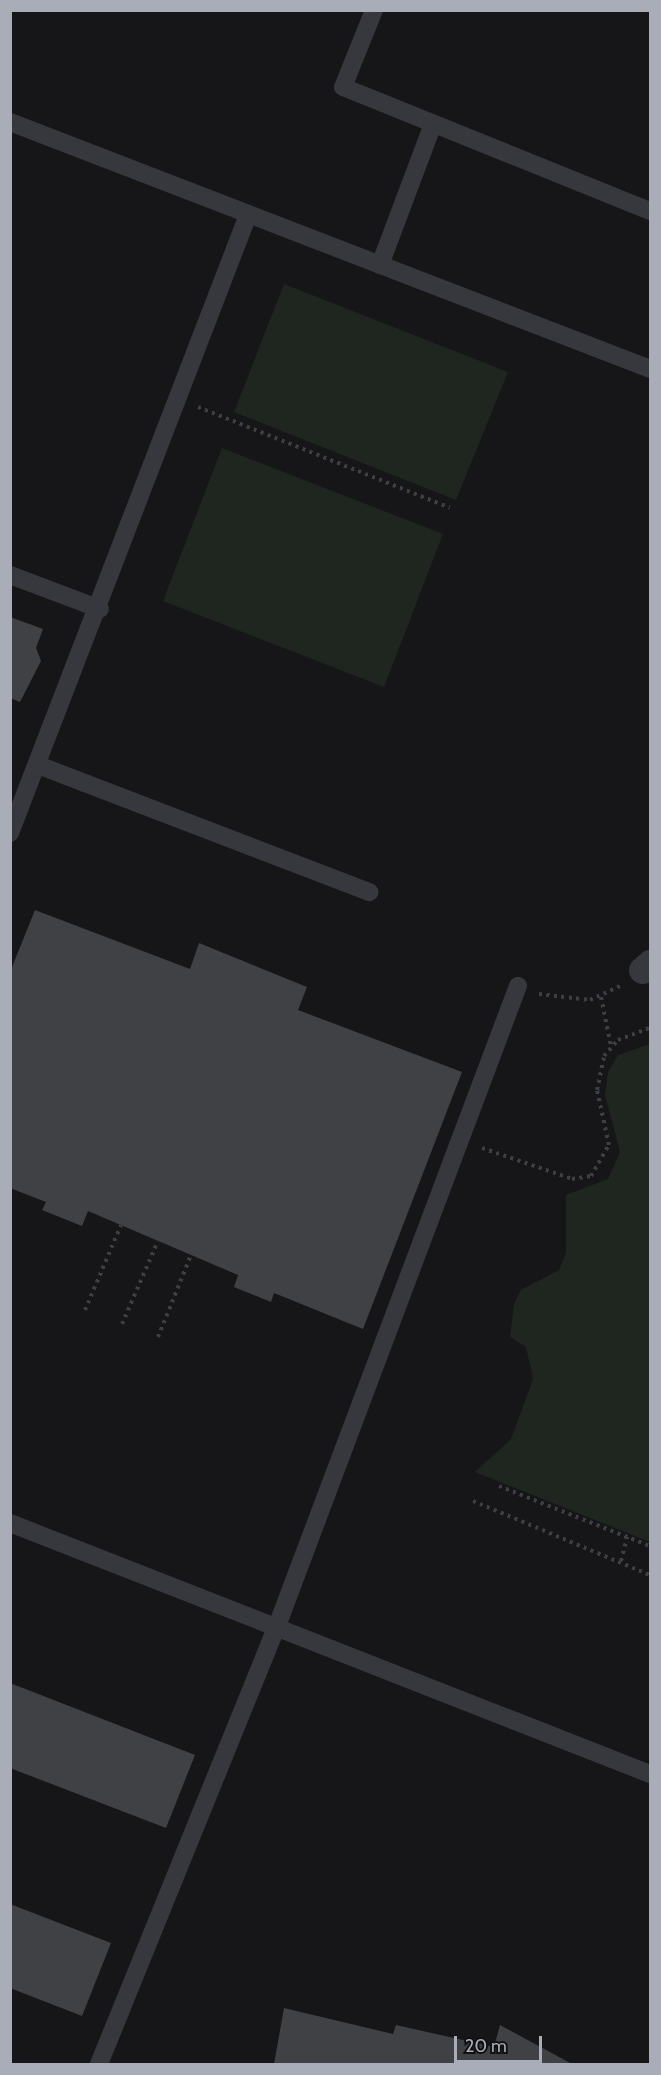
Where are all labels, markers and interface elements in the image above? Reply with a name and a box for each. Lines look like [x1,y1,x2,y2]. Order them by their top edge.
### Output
scale bar [457,2024,546,2062]
text: 20 m [465,2035,507,2057]

